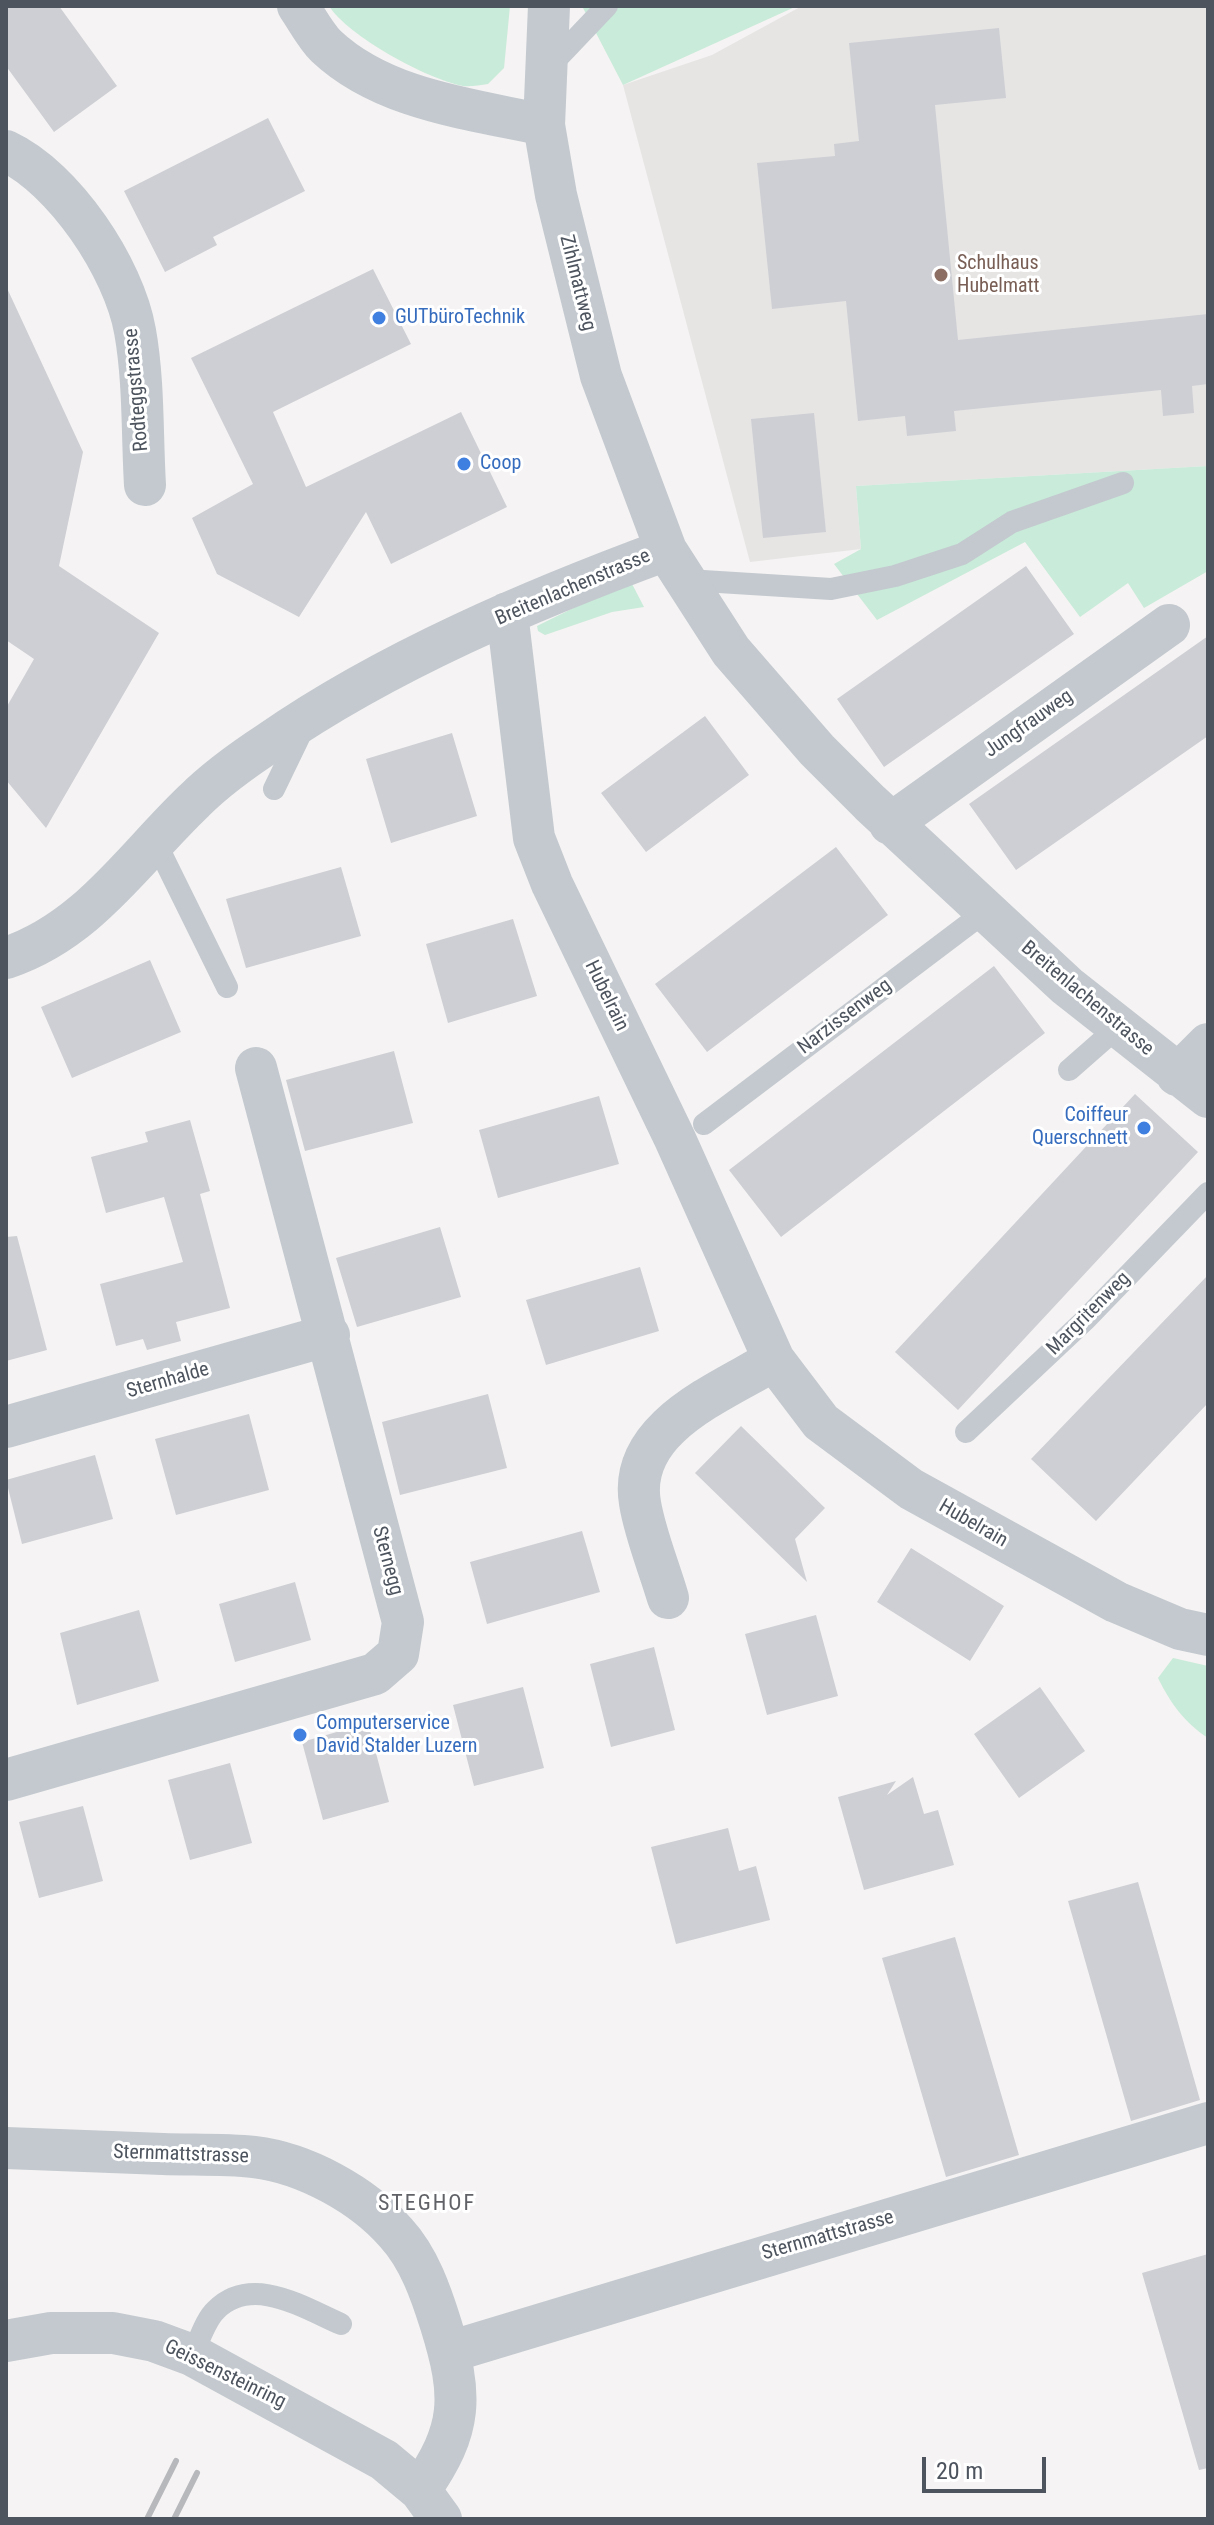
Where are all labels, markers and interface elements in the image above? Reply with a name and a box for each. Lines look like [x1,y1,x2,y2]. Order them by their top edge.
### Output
street label: Zihlmattweg [554,233,600,333]
place label: Schulhaus Hubelmatt [957,252,1039,299]
marker: Schulhaus Hubelmatt [932,266,950,284]
place label: GUTbüroTechnik [395,306,525,330]
marker: GUTbüroTechnik [370,309,388,327]
street label: Rodteggstrasse [120,327,154,453]
place label: Coop [480,452,521,476]
marker: Coop [455,455,473,473]
street label: Breitenlachenstrasse [492,545,654,631]
street label: Jungfrauweg [980,685,1078,763]
street label: Breitenlachenstrasse [1016,937,1158,1061]
street label: Hubelrain [579,957,633,1035]
street label: Narzissenweg [793,974,897,1060]
place label: Coiffeur Querschnett [1032,1104,1128,1151]
marker: Coiffeur Querschnett [1135,1119,1153,1137]
street label: Margritenweg [1042,1267,1136,1361]
street label: Sternhalde [124,1358,212,1404]
street label: Hubelrain [934,1495,1012,1553]
street label: Sternegg [366,1524,408,1598]
place label: Computerservice David Stalder Luzern [316,1712,477,1759]
marker: Computerservice David Stalder Luzern [291,1726,309,1744]
street label: Sternmattstrasse [113,2141,249,2169]
district label: STEGHOF [378,2191,476,2217]
street label: Sternmattstrasse [759,2206,897,2266]
street label: Geissensteinring [160,2335,290,2415]
scale bar [926,2441,1050,2491]
text: 20 m [936,2457,983,2485]

